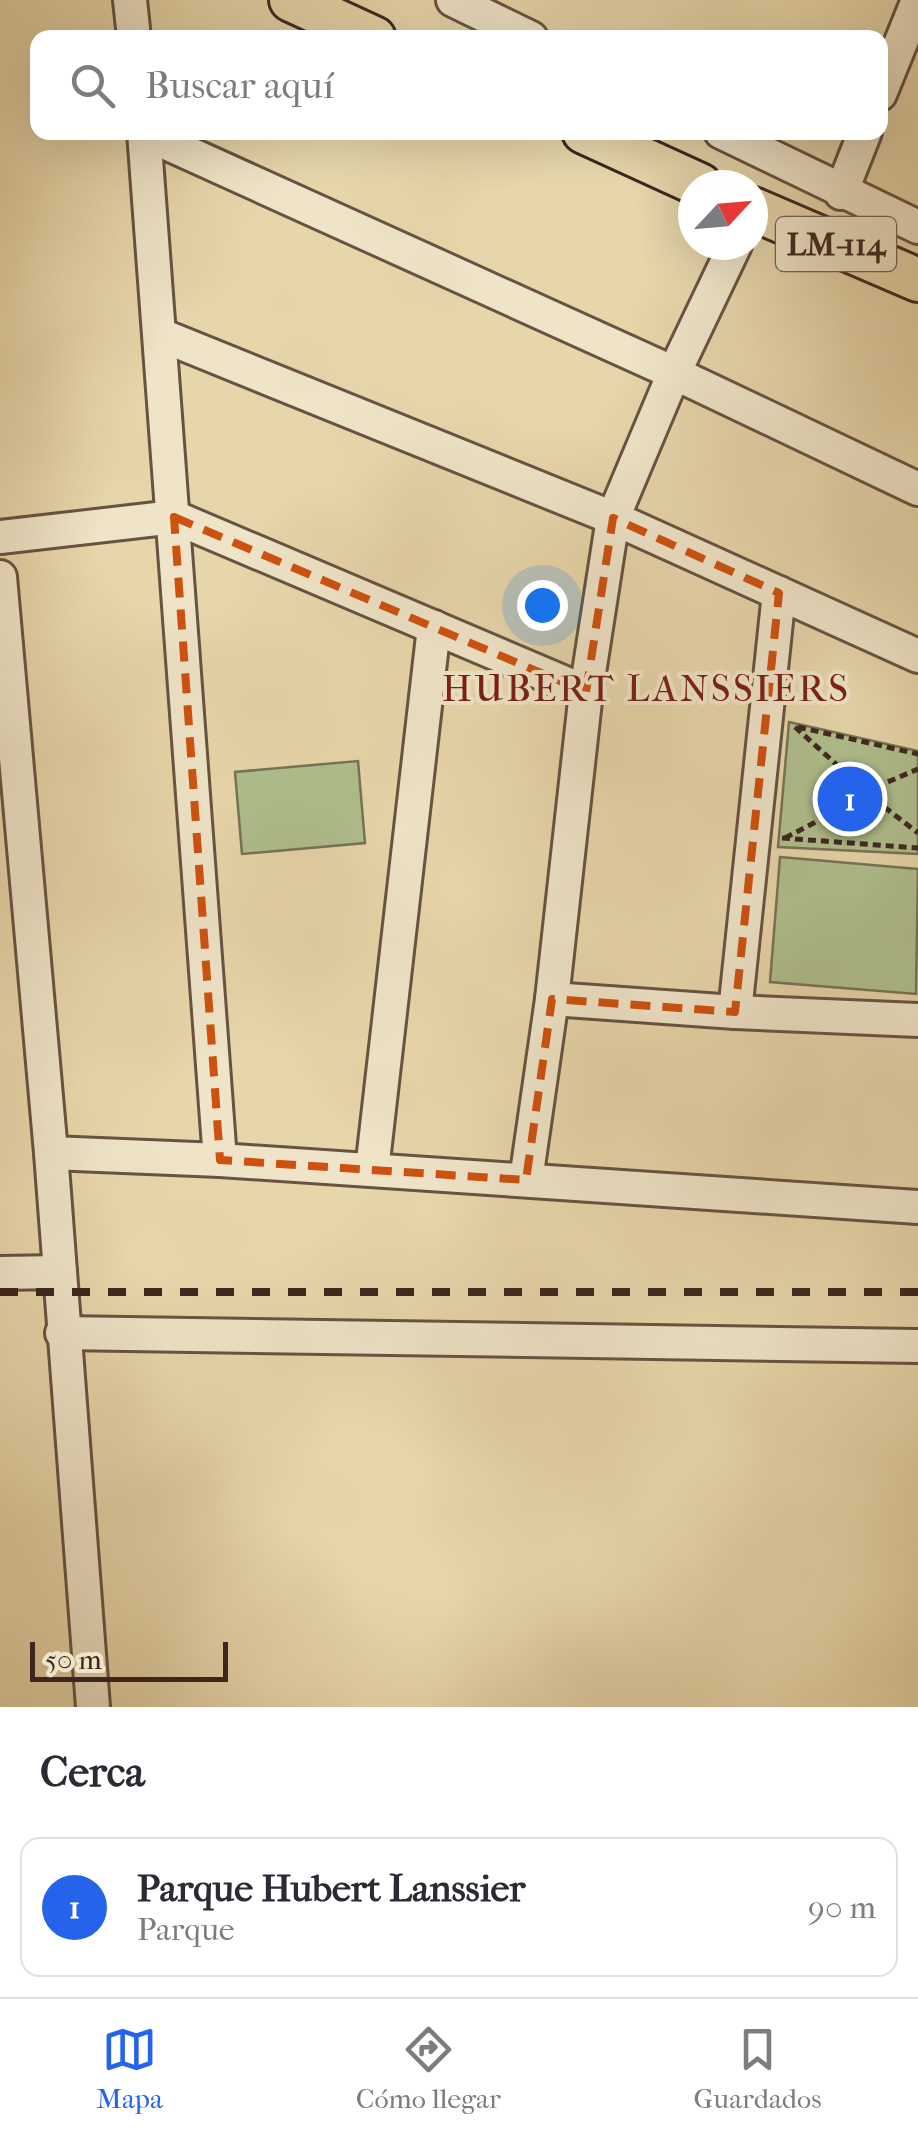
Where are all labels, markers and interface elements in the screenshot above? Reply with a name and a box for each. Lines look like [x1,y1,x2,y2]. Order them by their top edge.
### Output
search box [30,30,888,140]
icon: search [65,58,120,113]
text: Buscar aquí [145,63,334,108]
north arrow [678,170,768,260]
road number: LM-114 [776,217,896,271]
your location [517,580,568,631]
district label: HUBERT LANSSIERS [442,666,850,711]
pin: 1 [818,762,882,836]
scale bar [30,1637,228,1682]
text: 50 m [45,1643,102,1676]
text: Cerca [40,1748,145,1797]
text: Parque Hubert Lanssier [137,1866,526,1911]
text: 1 [69,1889,80,1926]
text: 90 m [808,1889,876,1926]
text: Parque [137,1911,235,1948]
tab: Mapa [96,2022,163,2115]
tab: Cómo llegar [356,2022,501,2115]
tab: Guardados [693,2022,822,2115]

